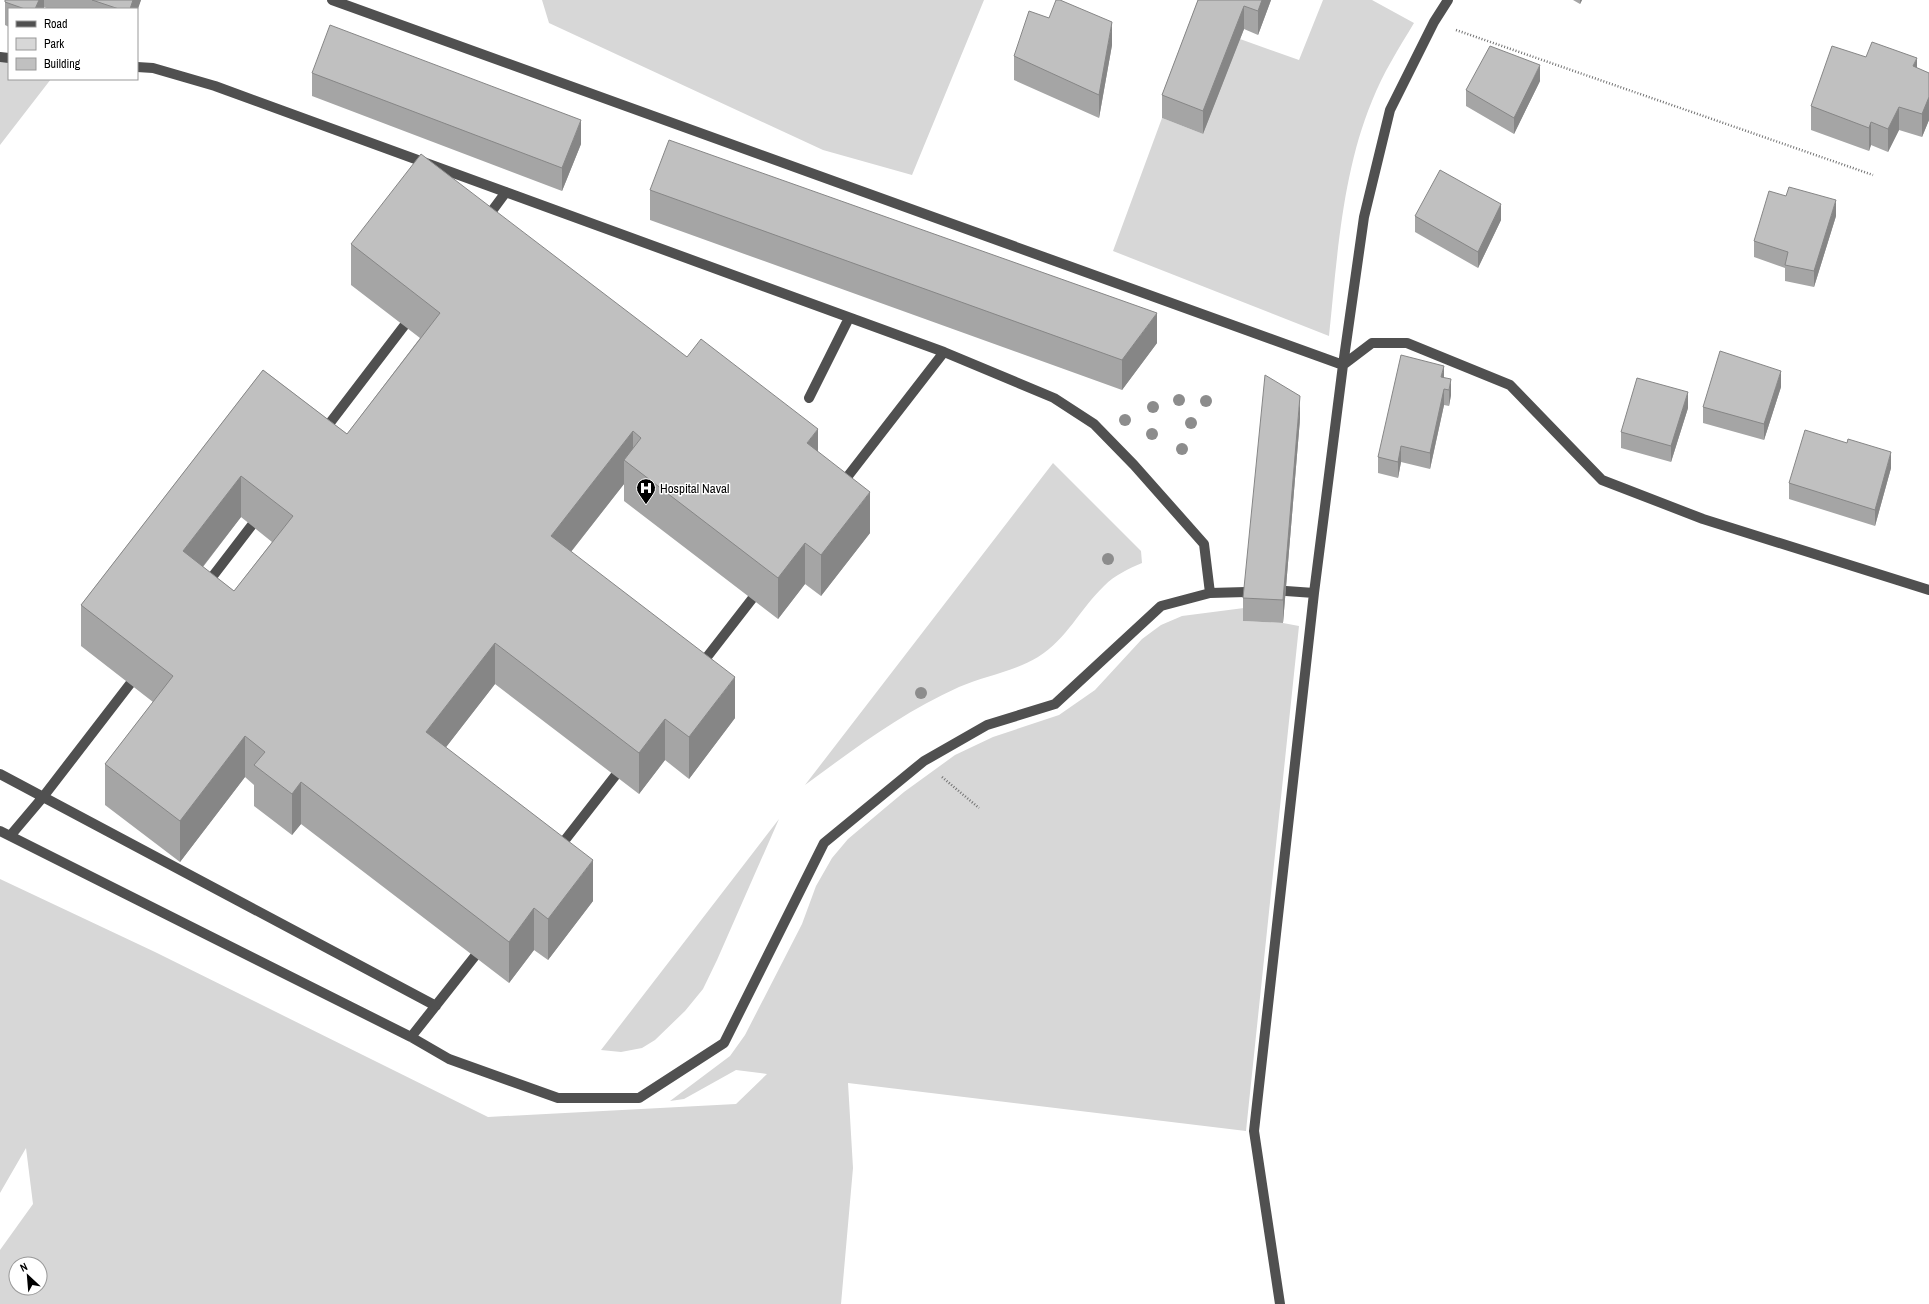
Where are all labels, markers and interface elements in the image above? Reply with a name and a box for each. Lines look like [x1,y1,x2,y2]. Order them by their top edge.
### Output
legend [8,8,138,80]
text: Road [44,16,68,32]
text: Park [44,36,64,52]
text: Building [44,56,81,72]
hospital icon: Hospital Naval [635,477,657,505]
place label: Hospital Naval [660,480,729,497]
north arrow [8,1256,48,1296]
text: N [18,1259,30,1275]

